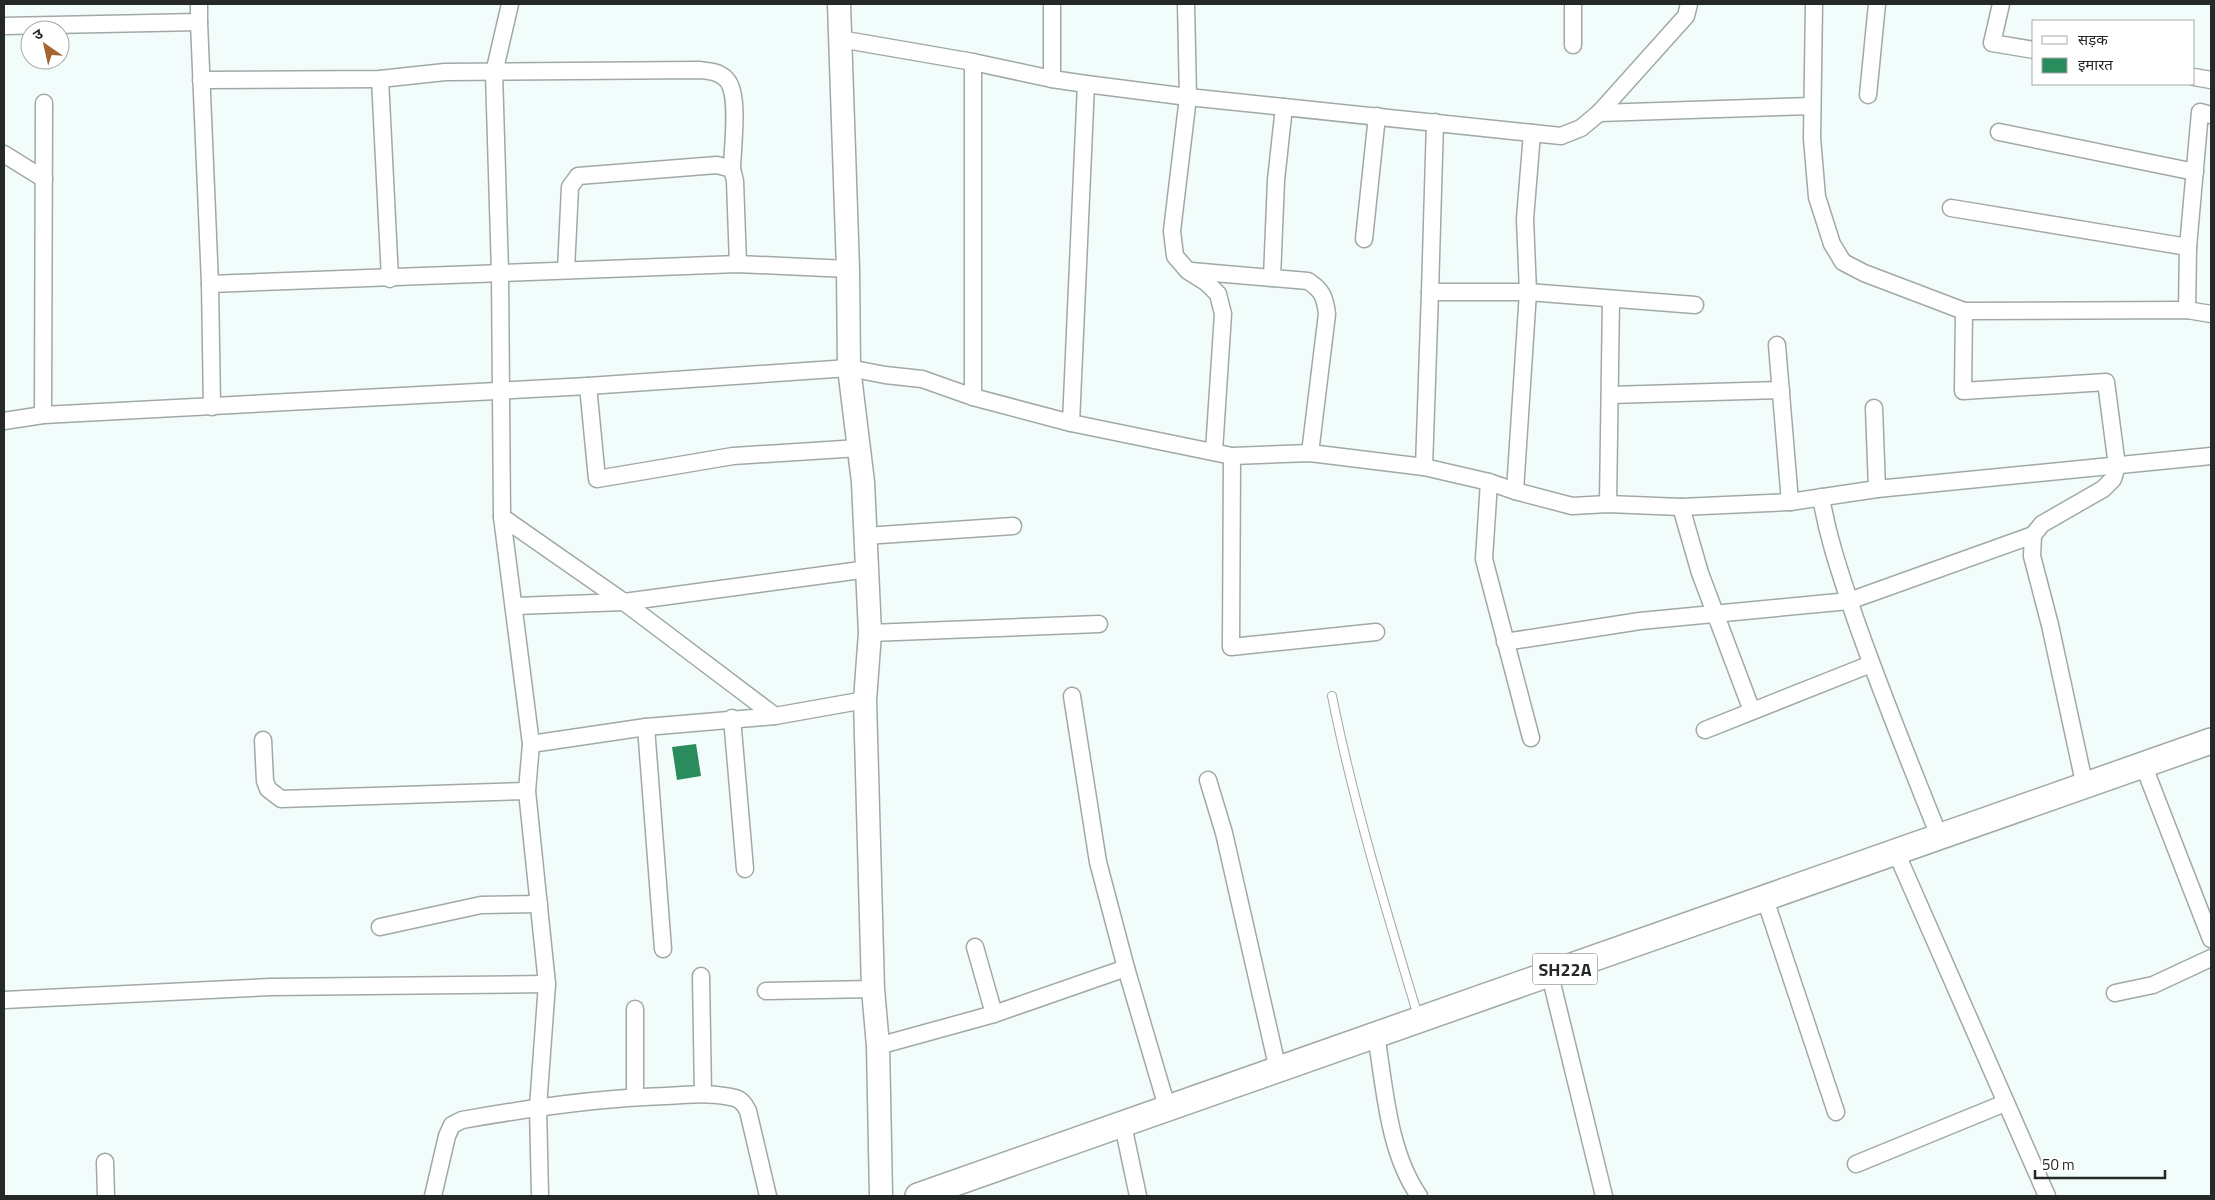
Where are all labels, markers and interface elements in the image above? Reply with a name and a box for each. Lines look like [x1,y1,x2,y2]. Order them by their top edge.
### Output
north arrow [20,20,70,70]
legend [2032,20,2195,85]
text: उ [28,22,47,45]
text: सड़क [2078,28,2108,51]
text: इमारत [2078,53,2113,76]
road number: SH22A [1532,954,1598,984]
scale bar [2035,1148,2165,1180]
text: 50 m [2042,1153,2075,1176]

